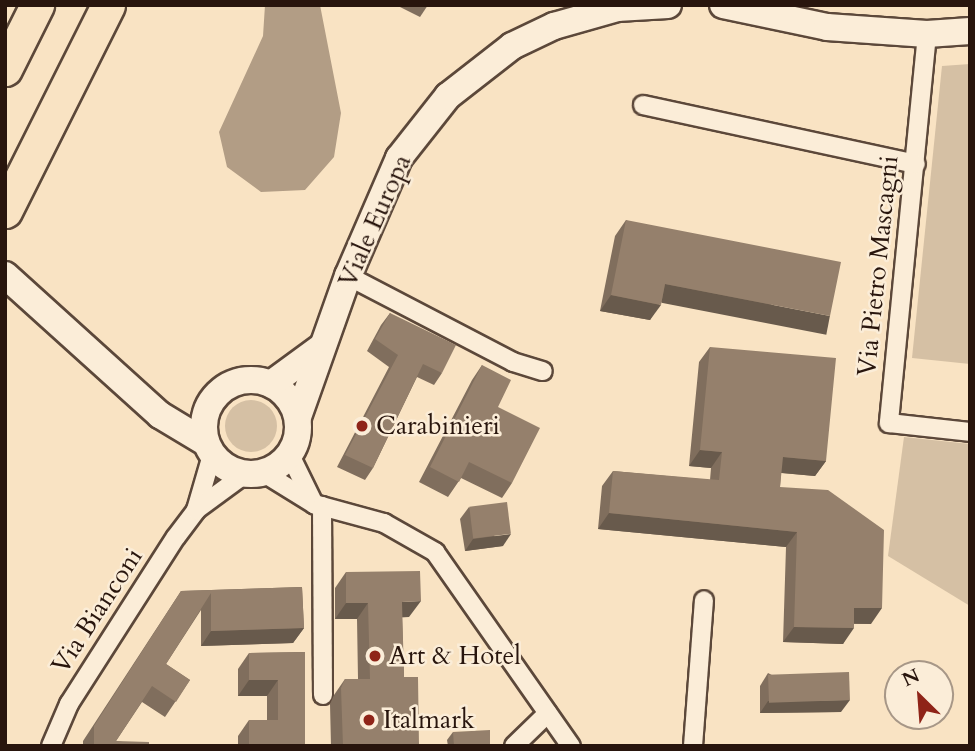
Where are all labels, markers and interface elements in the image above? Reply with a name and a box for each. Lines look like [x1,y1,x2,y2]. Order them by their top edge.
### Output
street label: Viale Europa [332,150,418,292]
street label: Via Pietro Mascagni [851,154,905,378]
place label: Carabinieri [376,410,500,442]
marker: Carabinieri [354,418,370,434]
street label: Via Bianconi [45,542,149,680]
place label: Art & Hotel [389,640,521,672]
marker: Art & Hotel [367,648,383,664]
north arrow [884,660,954,730]
text: N [898,663,924,693]
place label: Italmark [383,704,475,736]
marker: Italmark [361,712,377,728]

